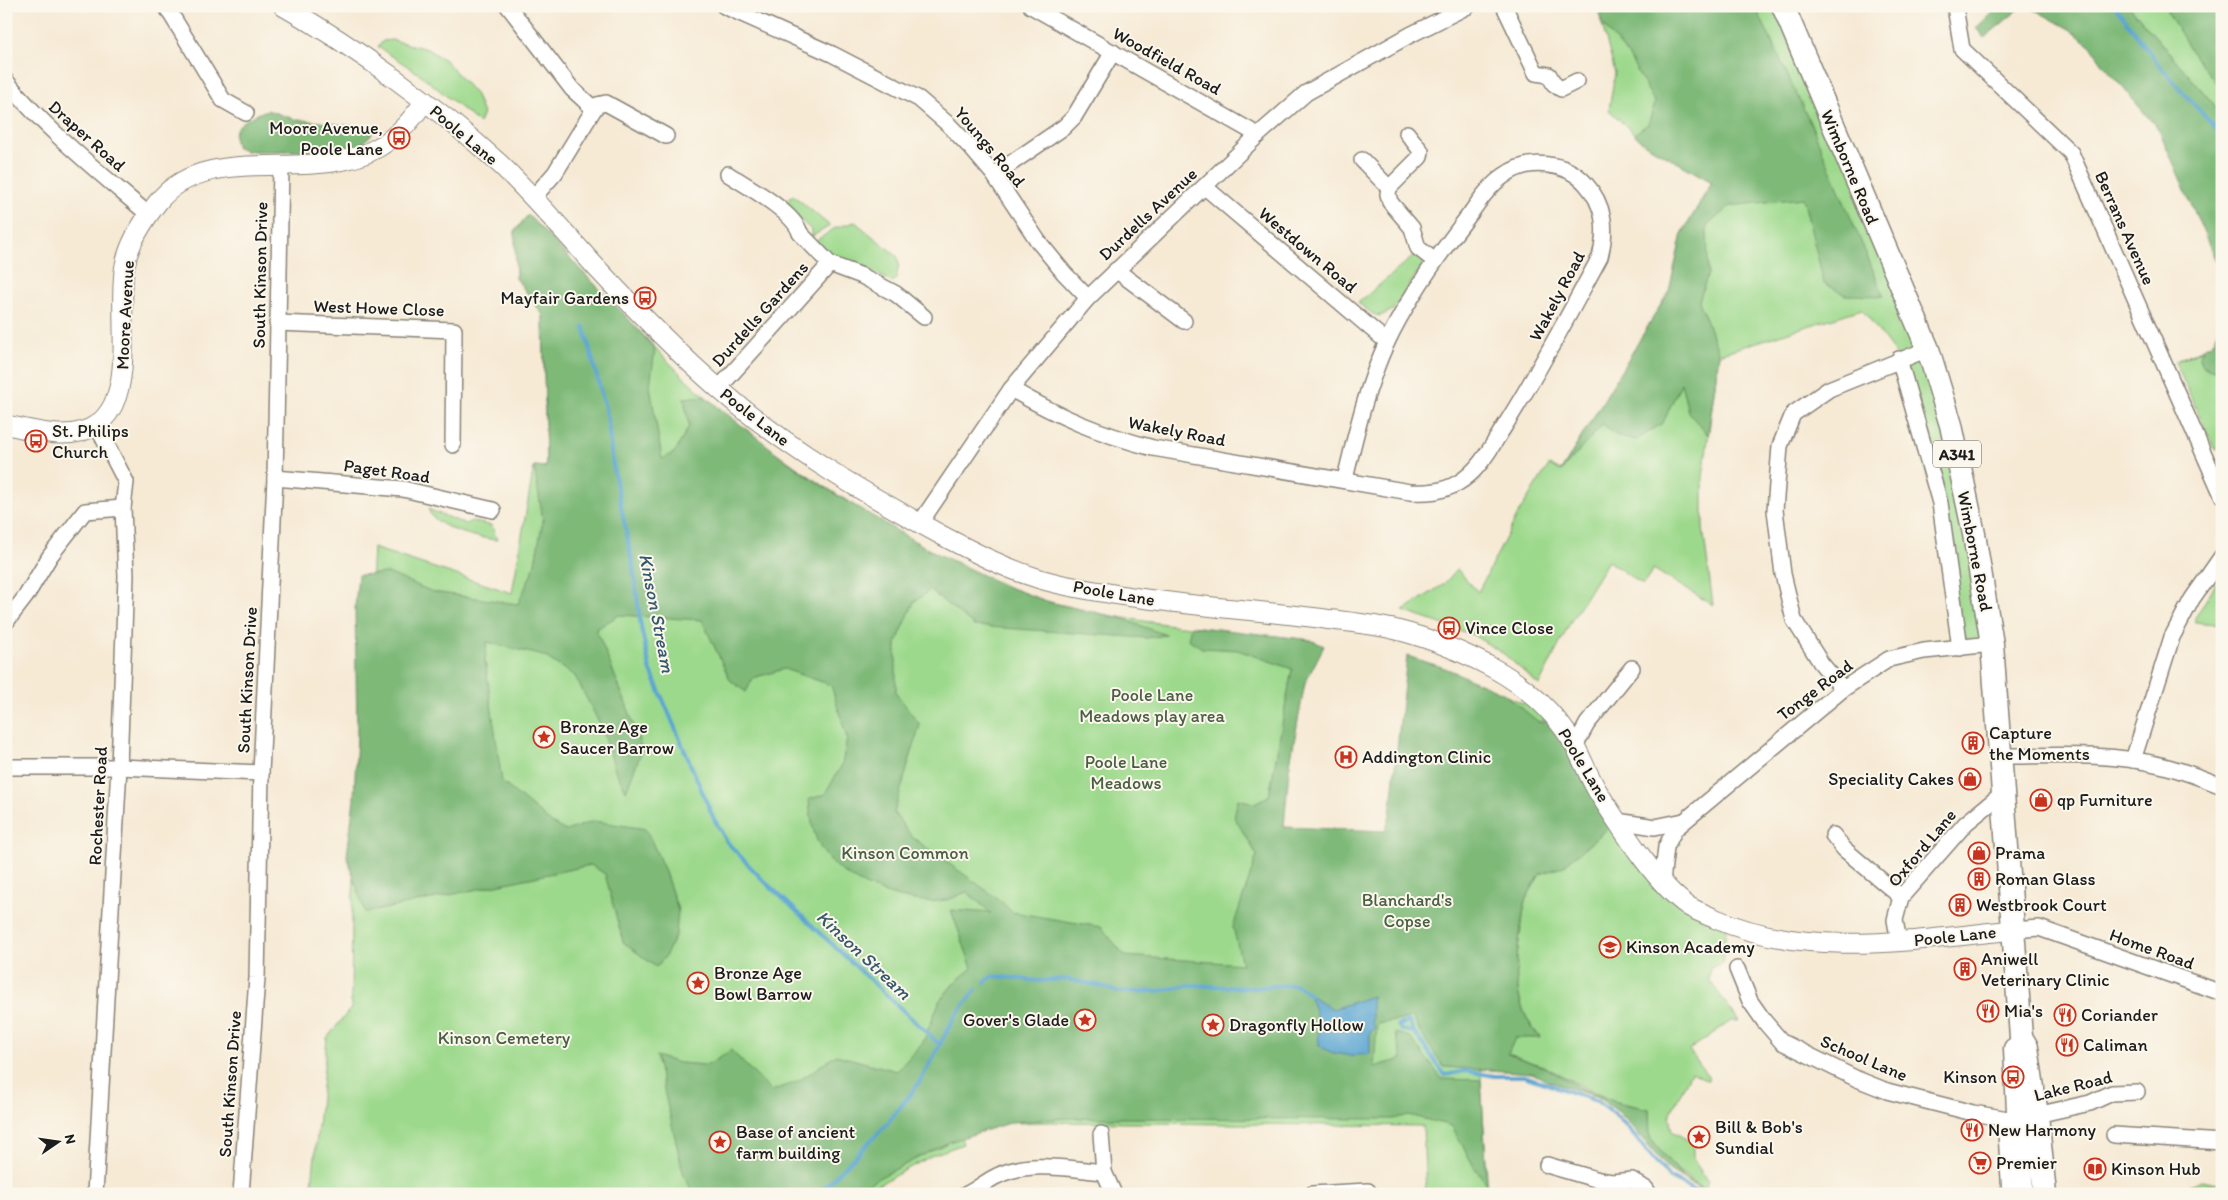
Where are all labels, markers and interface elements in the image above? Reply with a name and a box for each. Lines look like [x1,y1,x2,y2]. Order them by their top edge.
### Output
street label: Woodfield Road [1109,22,1225,100]
street label: Draper Road [44,96,130,176]
street label: Poole Lane [425,100,503,170]
street label: Youngs Road [950,102,1030,192]
street label: Wimborne Road [1816,106,1884,228]
place label: Moore Avenue, Poole Lane [269,117,383,160]
bus stop icon: Moore Avenue, Poole Lane [387,126,411,150]
street label: Durdells Avenue [1094,163,1202,265]
street label: Berrans Avenue [2090,168,2160,288]
street label: South Kinson Drive [248,201,272,349]
street label: Westdown Road [1254,202,1362,298]
street label: Wakely Road [1524,247,1590,345]
street label: Durdells Gardens [707,257,813,371]
street label: Moore Avenue [111,260,139,370]
bus stop icon: Mayfair Gardens [633,286,657,310]
place label: Mayfair Gardens [500,287,629,309]
street label: West Howe Close [313,295,445,321]
street label: Poole Lane [716,383,794,451]
street label: Wakely Road [1126,411,1228,451]
place label: St. Philips Church [52,420,129,463]
bus stop icon: St. Philips Church [24,429,48,453]
road number: A341 [1933,440,1981,468]
street label: Paget Road [342,454,432,488]
street label: Wimborne Road [1953,489,1998,613]
water label: Kinson Stream [634,551,680,675]
street label: Poole Lane [1071,575,1157,611]
street label: South Kinson Drive [232,606,262,754]
bus stop icon: Vince Close [1437,616,1461,640]
place label: Vince Close [1465,617,1554,639]
street label: Tonge Road [1773,654,1857,726]
park label: Poole Lane Meadows play area [1079,684,1225,727]
place label: Bronze Age Saucer Barrow [560,716,674,759]
place label: Capture the Moments [1989,722,2090,765]
street label: Poole Lane [1553,724,1615,806]
place icon: Bronze Age Saucer Barrow [532,725,556,749]
building icon: Capture the Moments [1961,731,1985,755]
hospital icon: Addington Clinic [1334,745,1358,769]
street label: Rochester Road [84,746,112,866]
place label: Addington Clinic [1362,746,1491,768]
park label: Poole Lane Meadows [1085,751,1167,794]
shop icon: Speciality Cakes [1958,767,1982,791]
place label: Speciality Cakes [1828,768,1954,790]
shop icon: qp Furniture [2029,788,2053,812]
place label: qp Furniture [2057,789,2153,811]
street label: Oxford Lane [1883,804,1961,892]
shop icon: Prama [1967,841,1991,865]
park label: Kinson Common [841,842,969,864]
place label: Prama [1995,842,2045,864]
building icon: Roman Glass [1967,867,1991,891]
place label: Roman Glass [1995,868,2096,890]
park label: Blanchard's Copse [1362,889,1452,932]
building icon: Westbrook Court [1948,893,1972,917]
place label: Westbrook Court [1976,894,2107,916]
water label: Kinson Stream [812,905,916,1005]
street label: Poole Lane [1913,921,1997,951]
street label: Home Road [2107,923,2198,975]
school or university icon: Kinson Academy [1598,935,1622,959]
place label: Kinson Academy [1626,936,1755,958]
place label: Aniwell Veterinary Clinic [1981,948,2110,991]
building icon: Aniwell Veterinary Clinic [1953,957,1977,981]
place label: Bronze Age Bowl Barrow [714,962,812,1005]
place icon: Bronze Age Bowl Barrow [686,971,710,995]
restaurant icon: Mia's [1976,999,2000,1023]
place label: Mia's [2004,1000,2043,1022]
restaurant icon: Coriander [2053,1003,2077,1027]
place label: Coriander [2081,1004,2159,1026]
place icon: Gover's Glade [1073,1008,1097,1032]
place label: Gover's Glade [963,1009,1069,1031]
street label: South Kinson Drive [214,1010,246,1158]
place icon: Dragonfly Hollow [1201,1013,1225,1037]
place label: Dragonfly Hollow [1229,1014,1364,1036]
park label: Kinson Cemetery [438,1027,571,1049]
street label: School Lane [1817,1030,1911,1086]
restaurant icon: Caliman [2055,1033,2079,1057]
place label: Caliman [2083,1034,2148,1056]
bus stop icon: Kinson [2001,1065,2025,1089]
place label: Kinson [1943,1066,1997,1088]
street label: Lake Road [2032,1066,2115,1106]
place label: Bill & Bob's Sundial [1715,1116,1803,1159]
north arrow [32,1118,82,1168]
restaurant icon: New Harmony [1960,1118,1984,1142]
place label: New Harmony [1988,1119,2097,1141]
place label: Base of ancient farm building [736,1121,855,1164]
place icon: Bill & Bob's Sundial [1687,1125,1711,1149]
place icon: Base of ancient farm building [708,1130,732,1154]
text: N [61,1133,80,1146]
supermarket icon: Premier [1968,1151,1992,1175]
place label: Premier [1996,1152,2058,1174]
library icon: Kinson Hub [2083,1157,2107,1181]
place label: Kinson Hub [2111,1158,2201,1180]

